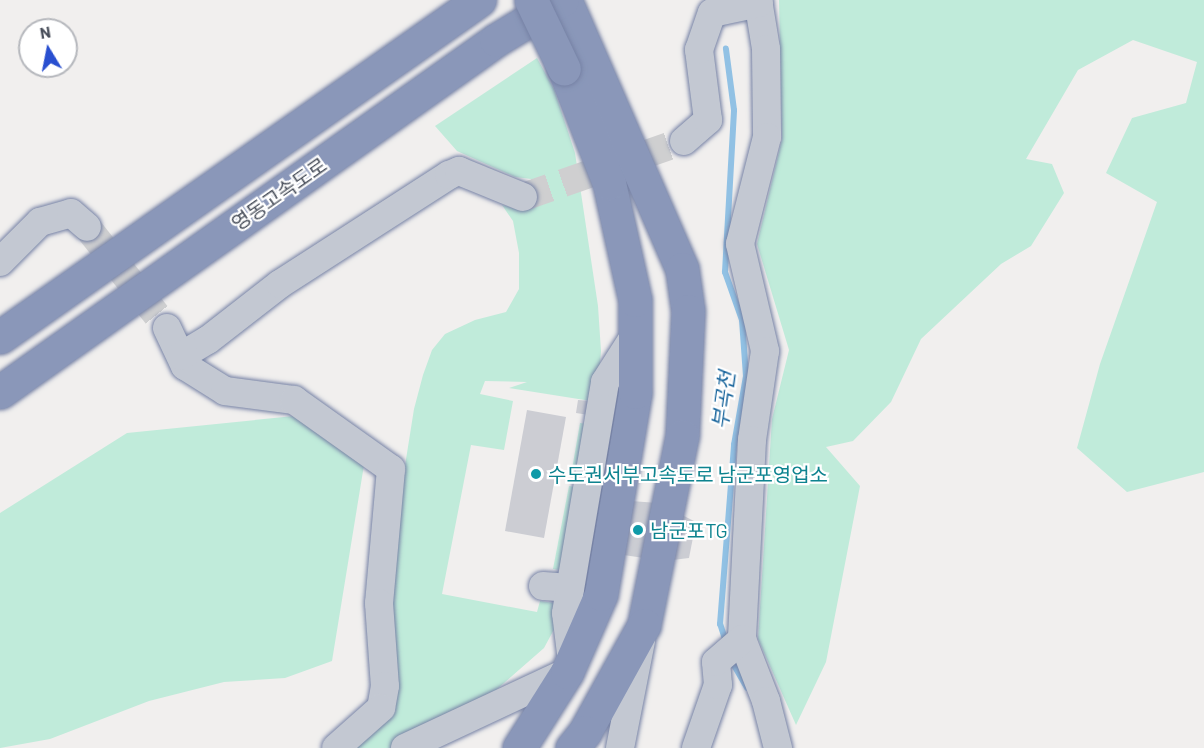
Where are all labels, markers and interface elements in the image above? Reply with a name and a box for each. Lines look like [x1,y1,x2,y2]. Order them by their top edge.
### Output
north arrow [18,18,78,78]
text: N [38,21,52,42]
street label: 영동고속도로 [227,153,331,235]
water label: 부곡천 [706,370,740,430]
place label: 수도권서부고속도로 남군포영업소 [548,462,828,486]
marker: 수도권서부고속도로 남군포영업소 [529,467,543,481]
place label: 남군포TG [650,518,728,542]
marker: 남군포TG [631,523,645,537]

